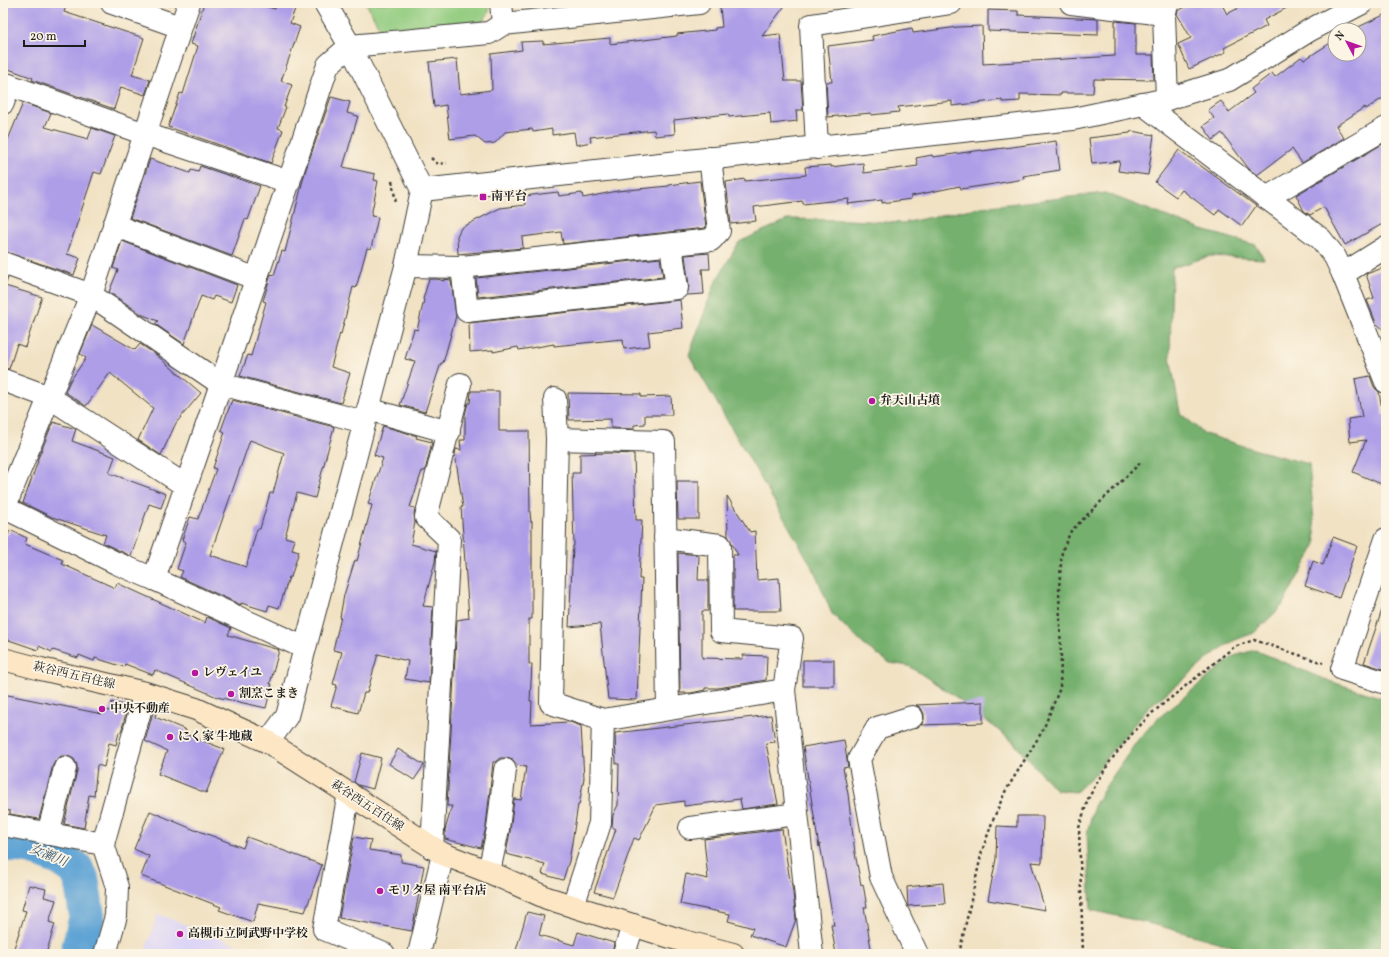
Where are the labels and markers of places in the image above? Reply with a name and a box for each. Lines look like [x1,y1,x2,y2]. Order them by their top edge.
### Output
place label: 南平台 [491,189,527,205]
marker: 南平台 [478,192,488,202]
place label: 弁天山古墳 [880,393,940,409]
marker: 弁天山古墳 [867,396,877,406]
place label: レヴェイユ [203,665,262,681]
marker: レヴェイユ [190,668,200,678]
place label: 割烹こまき [239,686,299,702]
marker: 割烹こまき [226,689,236,699]
place label: 中央不動産 [110,701,170,717]
marker: 中央不動産 [97,704,107,714]
place label: にく家 牛地蔵 [178,729,252,745]
marker: にく家 牛地蔵 [165,732,175,742]
place label: モリタ屋 南平台店 [388,883,486,899]
marker: モリタ屋 南平台店 [375,886,385,896]
place label: 高槻市立阿武野中学校 [188,926,308,942]
marker: 高槻市立阿武野中学校 [175,929,185,939]

